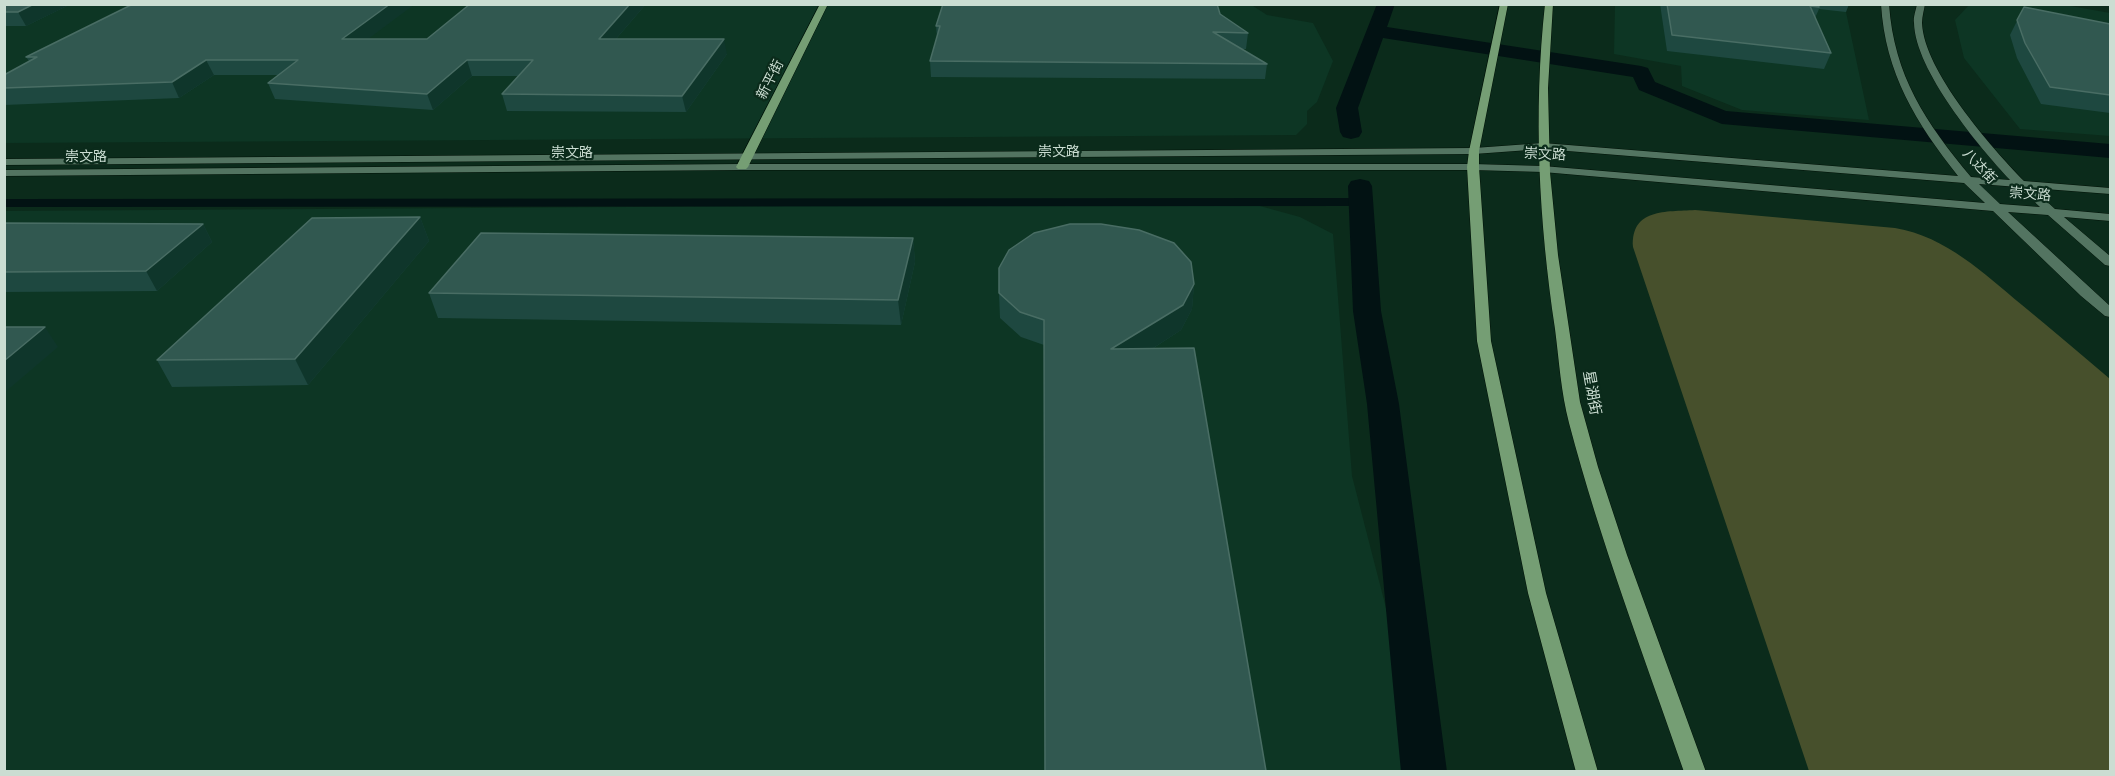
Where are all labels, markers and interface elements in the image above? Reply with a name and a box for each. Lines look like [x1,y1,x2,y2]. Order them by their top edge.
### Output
street label: 新平街 [754,57,788,103]
street label: 崇文路 [1038,144,1080,160]
street label: 崇文路 [551,145,593,161]
street label: 崇文路 [1524,146,1566,164]
street label: 八达街 [1959,146,1999,188]
street label: 崇文路 [65,149,107,165]
street label: 崇文路 [2008,185,2052,205]
street label: 星湖街 [1578,369,1604,417]

